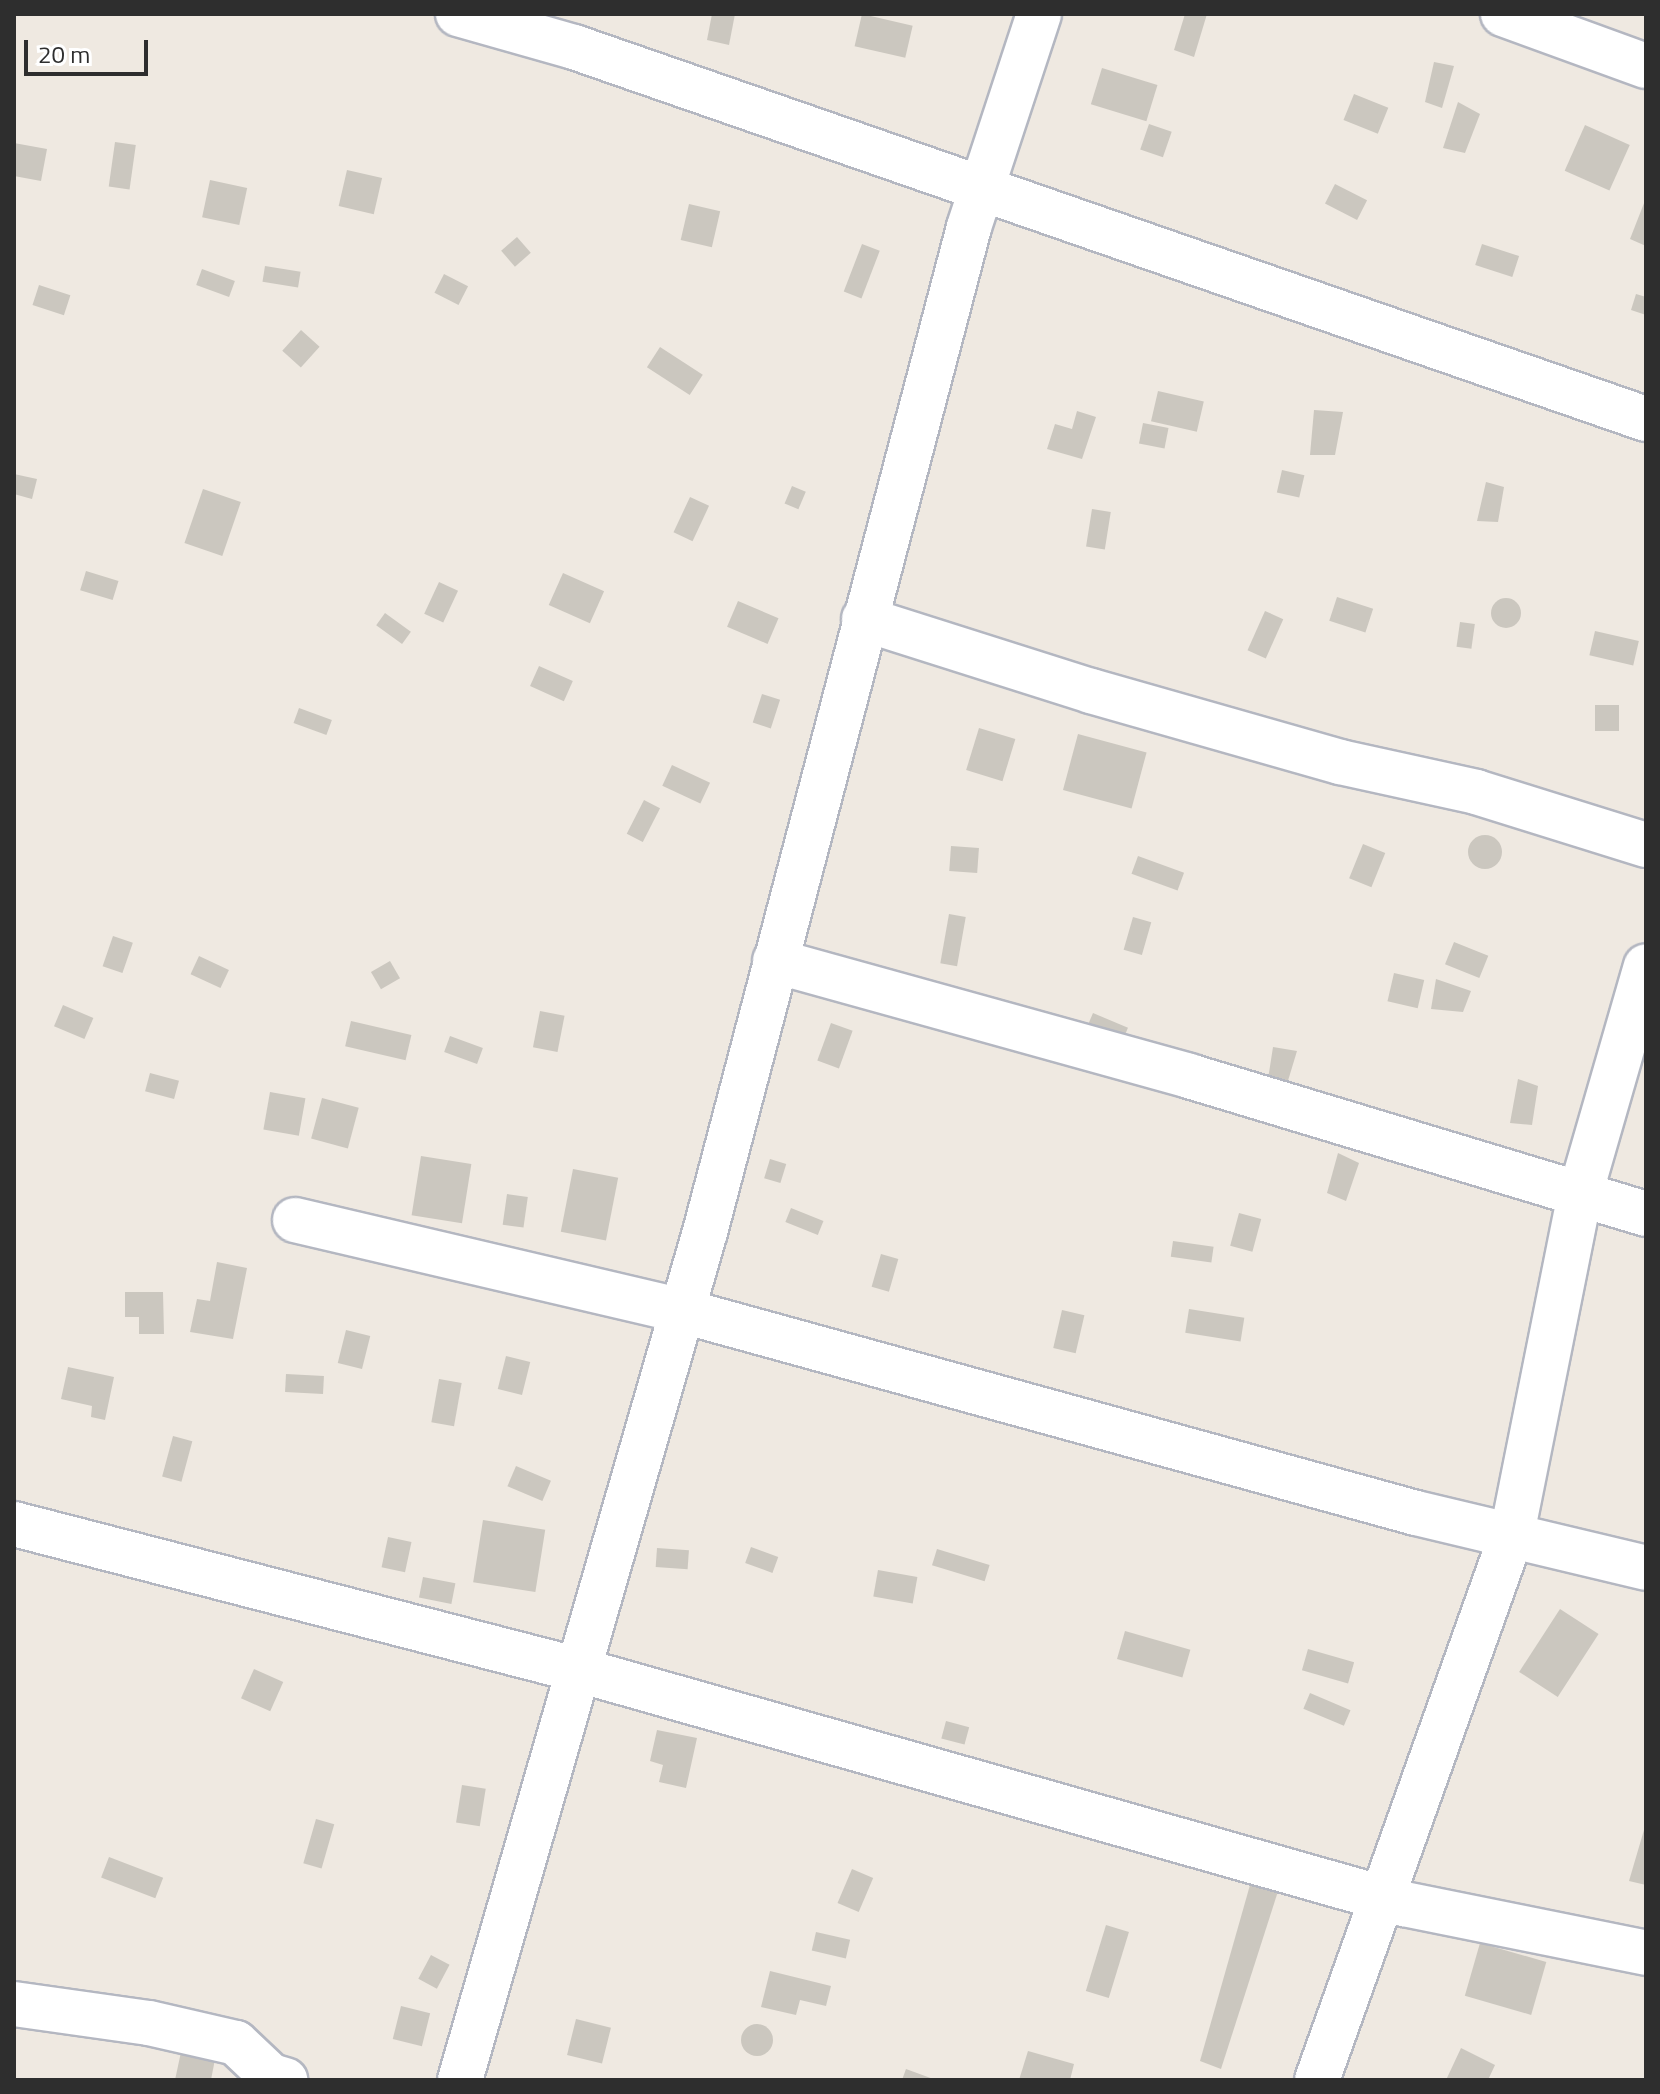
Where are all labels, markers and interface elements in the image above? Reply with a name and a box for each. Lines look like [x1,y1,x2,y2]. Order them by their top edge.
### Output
scale bar [28,24,152,74]
text: 20 m [38,36,90,72]

